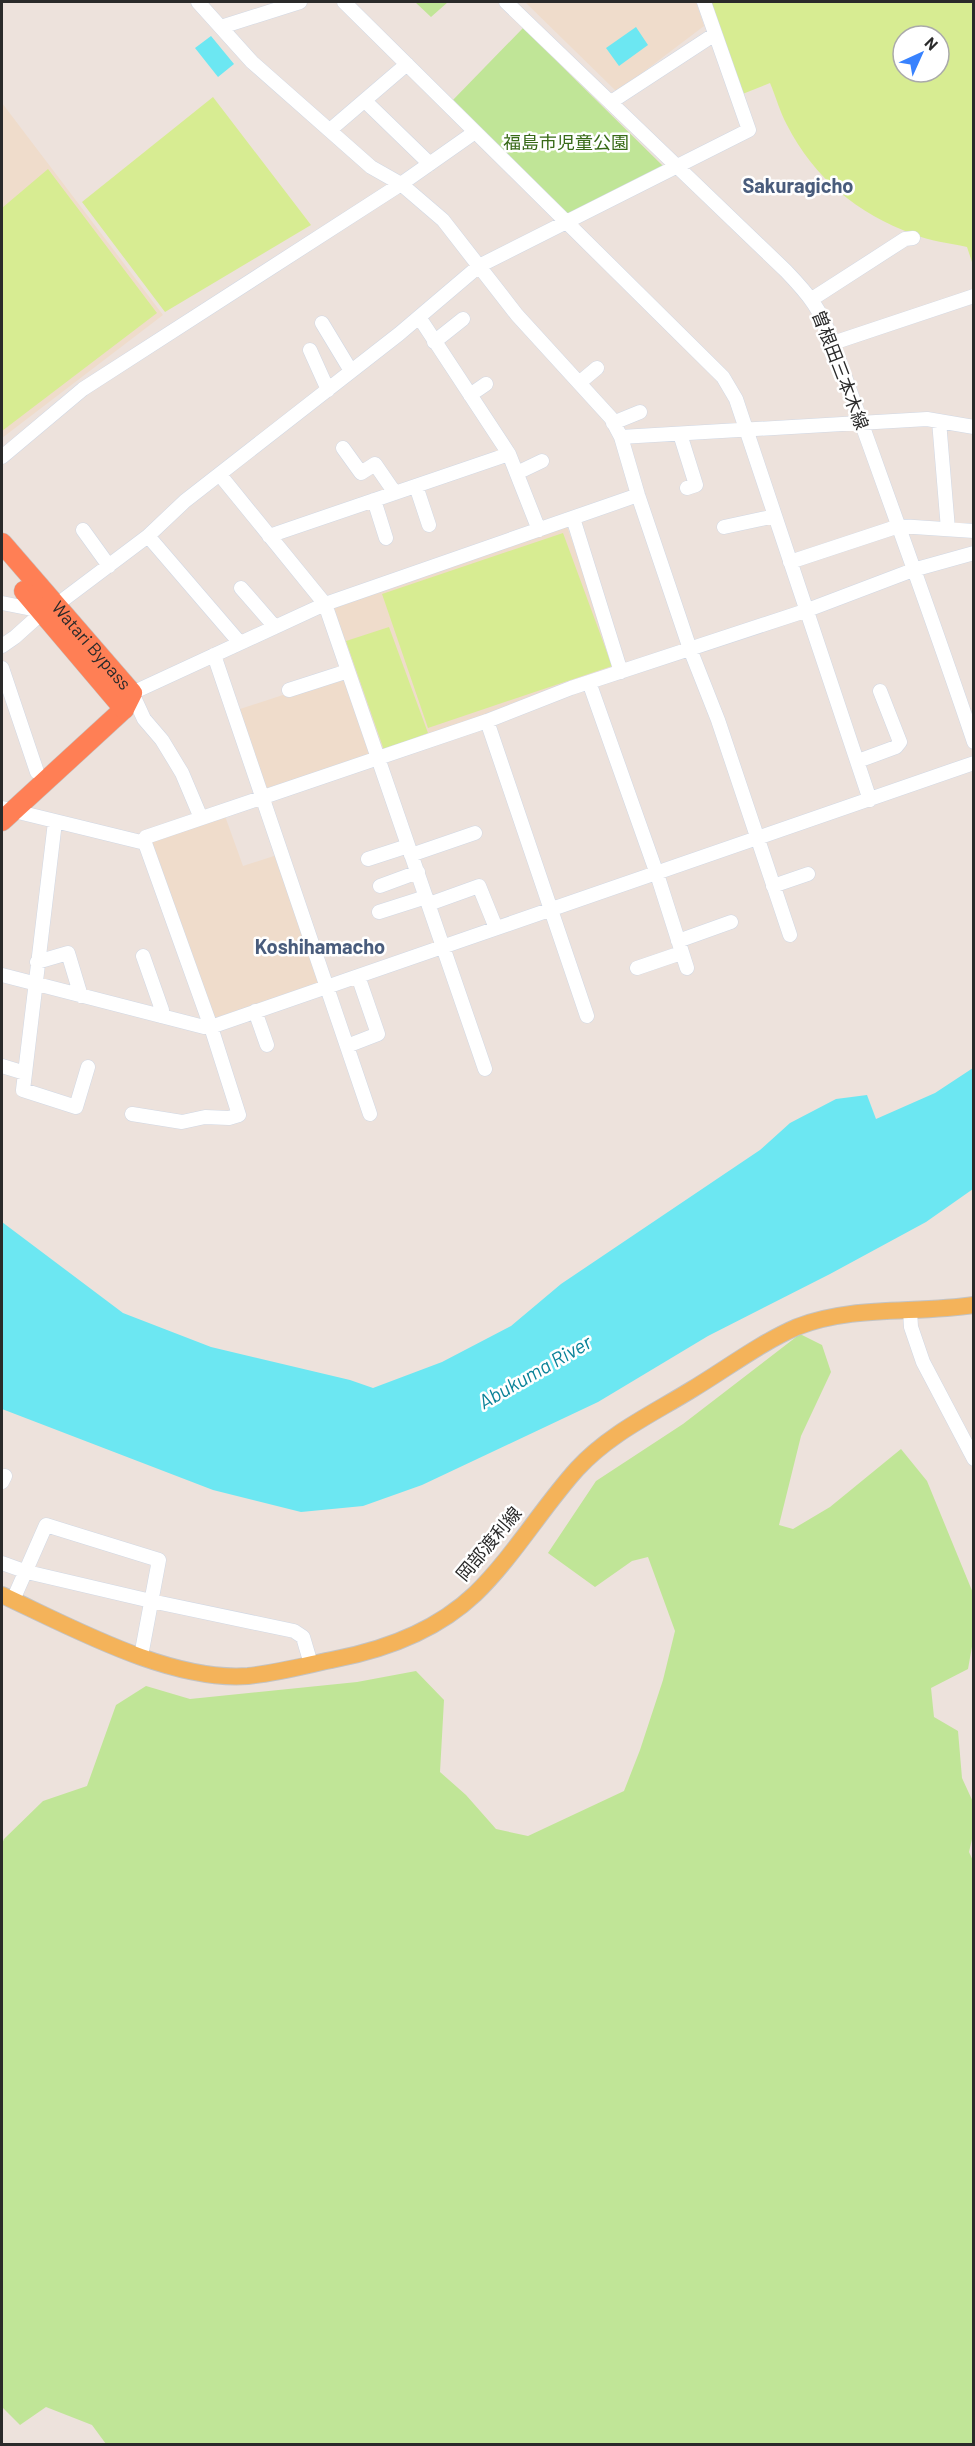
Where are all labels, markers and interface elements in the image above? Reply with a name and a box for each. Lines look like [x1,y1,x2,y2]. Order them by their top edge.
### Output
north arrow [891,24,951,84]
text: N [921,33,942,54]
park label: 福島市児童公園 [503,131,629,153]
district label: Sakuragicho [743,173,853,197]
street label: 曽根田三本木線 [808,307,874,432]
street label: Watari Bypass [47,596,136,694]
district label: Koshihamacho [255,934,385,958]
water label: Abukuma River [474,1329,596,1413]
street label: 岡部渡利線 [451,1502,526,1585]

